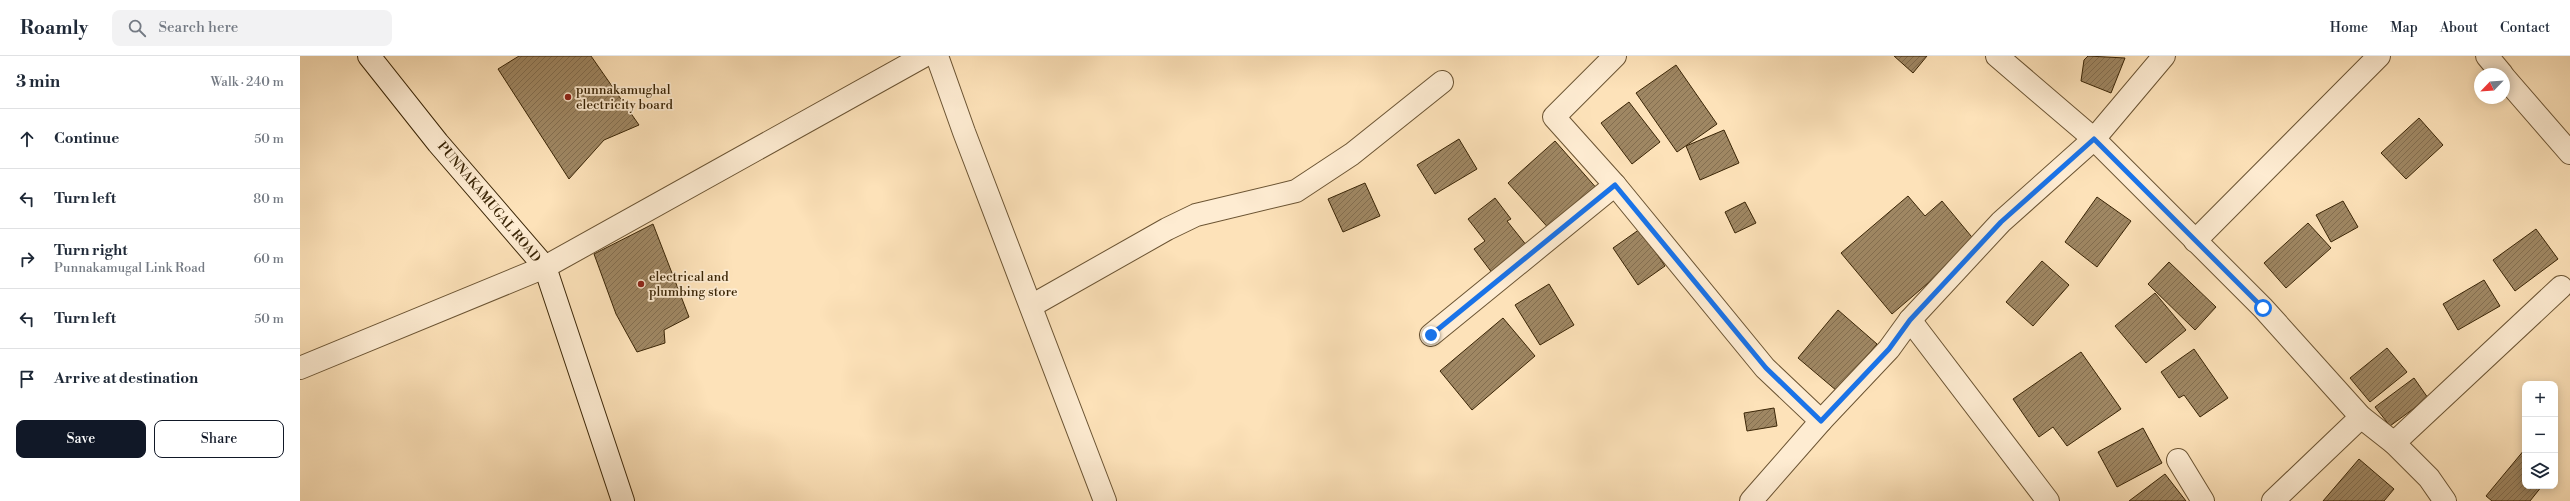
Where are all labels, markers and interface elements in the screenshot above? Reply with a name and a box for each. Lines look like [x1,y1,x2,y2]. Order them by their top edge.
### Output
search box [112,10,392,46]
text: Roamly [20,16,88,40]
icon: search [126,17,148,39]
text: Search here [158,18,238,37]
text: Home [2330,19,2368,37]
text: Map [2390,19,2418,37]
text: About [2440,19,2478,37]
text: Contact [2500,19,2550,37]
north arrow [2474,68,2510,104]
text: 3 min [16,71,60,93]
text: Walk · 240 m [210,74,284,90]
place label: punnakamughal electricity board [576,82,673,113]
marker: punnakamughal electricity board [563,92,573,102]
icon: ahead [16,128,38,150]
text: Continue [54,129,119,148]
text: 50 m [254,131,284,147]
street label: PUNNAKAMUGAL ROAD [434,139,544,265]
icon: left [16,188,38,210]
text: Turn left [54,189,116,208]
text: 80 m [253,191,284,207]
text: Turn right [54,241,128,260]
icon: right [16,248,38,270]
text: 60 m [253,251,284,267]
text: Punnakamugal Link Road [54,260,205,276]
place label: electrical and plumbing store [649,269,738,300]
marker: electrical and plumbing store [636,279,646,289]
route start [2254,299,2272,317]
icon: left [16,308,38,330]
text: Turn left [54,309,116,328]
text: 50 m [254,311,284,327]
route end [1422,326,1440,344]
icon: arrive [16,368,38,390]
text: Arrive at destination [54,369,198,388]
map controls [2522,381,2558,489]
button: + [2522,381,2558,417]
button: − [2522,417,2558,453]
button: Save [16,420,146,458]
button: Share [154,420,284,458]
button: layers [2522,453,2558,489]

